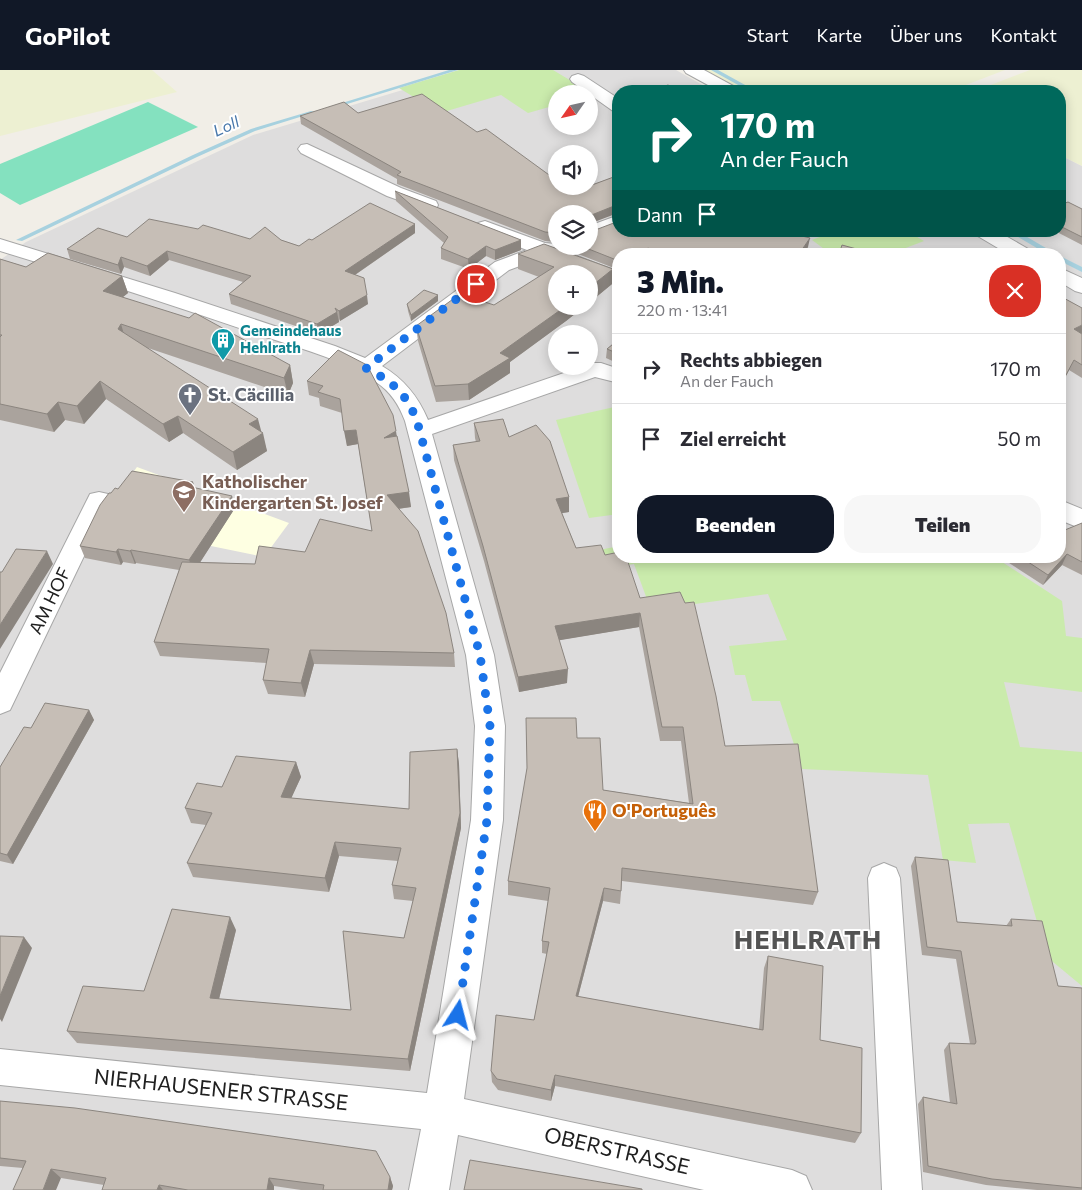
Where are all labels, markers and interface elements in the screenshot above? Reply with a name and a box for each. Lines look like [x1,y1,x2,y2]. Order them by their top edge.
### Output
text: GoPilot [25,21,110,50]
text: Start [747,24,789,46]
text: Karte [817,24,862,46]
text: Über uns [890,24,963,46]
text: Kontakt [991,24,1057,46]
north arrow [548,85,598,135]
map controls [548,85,598,375]
text: 170 m [720,102,815,145]
icon: right [637,105,702,170]
water label: Loll [210,111,243,140]
button: sound [548,145,598,195]
text: An der Fauch [720,145,849,172]
icon: arrive [693,200,721,228]
text: Dann [637,203,683,226]
button: layers [548,205,598,255]
text: 3 Min. [637,262,724,299]
pin [455,263,497,305]
button: + [548,265,598,315]
button: close [989,265,1041,317]
icon: arrive [462,270,490,298]
text: 220 m · 13:41 [637,300,728,319]
place label: Gemeindehaus Hehlrath [240,321,341,356]
button: − [548,325,598,375]
building icon: Gemeindehaus Hehlrath [210,327,236,361]
text: Rechts abbiegen [680,348,822,371]
icon: right [637,355,665,383]
text: 170 m [990,357,1041,380]
text: An der Fauch [680,371,774,390]
church icon: St. Cäcillia [177,382,203,416]
place label: St. Cäcillia [208,383,294,405]
icon: arrive [637,425,665,453]
text: Ziel erreicht [680,427,786,450]
text: 50 m [997,427,1041,450]
place label: Katholischer Kindergarten St. Josef [202,470,384,513]
school or university icon: Katholischer Kindergarten St. Josef [171,479,197,513]
button: Beenden [637,495,834,553]
button: Teilen [844,495,1041,553]
street label: AM HOF [24,564,75,638]
restaurant icon: O'Português [582,798,608,832]
place label: O'Português [612,799,716,821]
district label: HEHLRATH [734,923,882,954]
position arrow [431,988,483,1040]
street label: NIERHAUSENER STRASSE [93,1063,350,1114]
street label: OBERSTRASSE [542,1121,692,1178]

